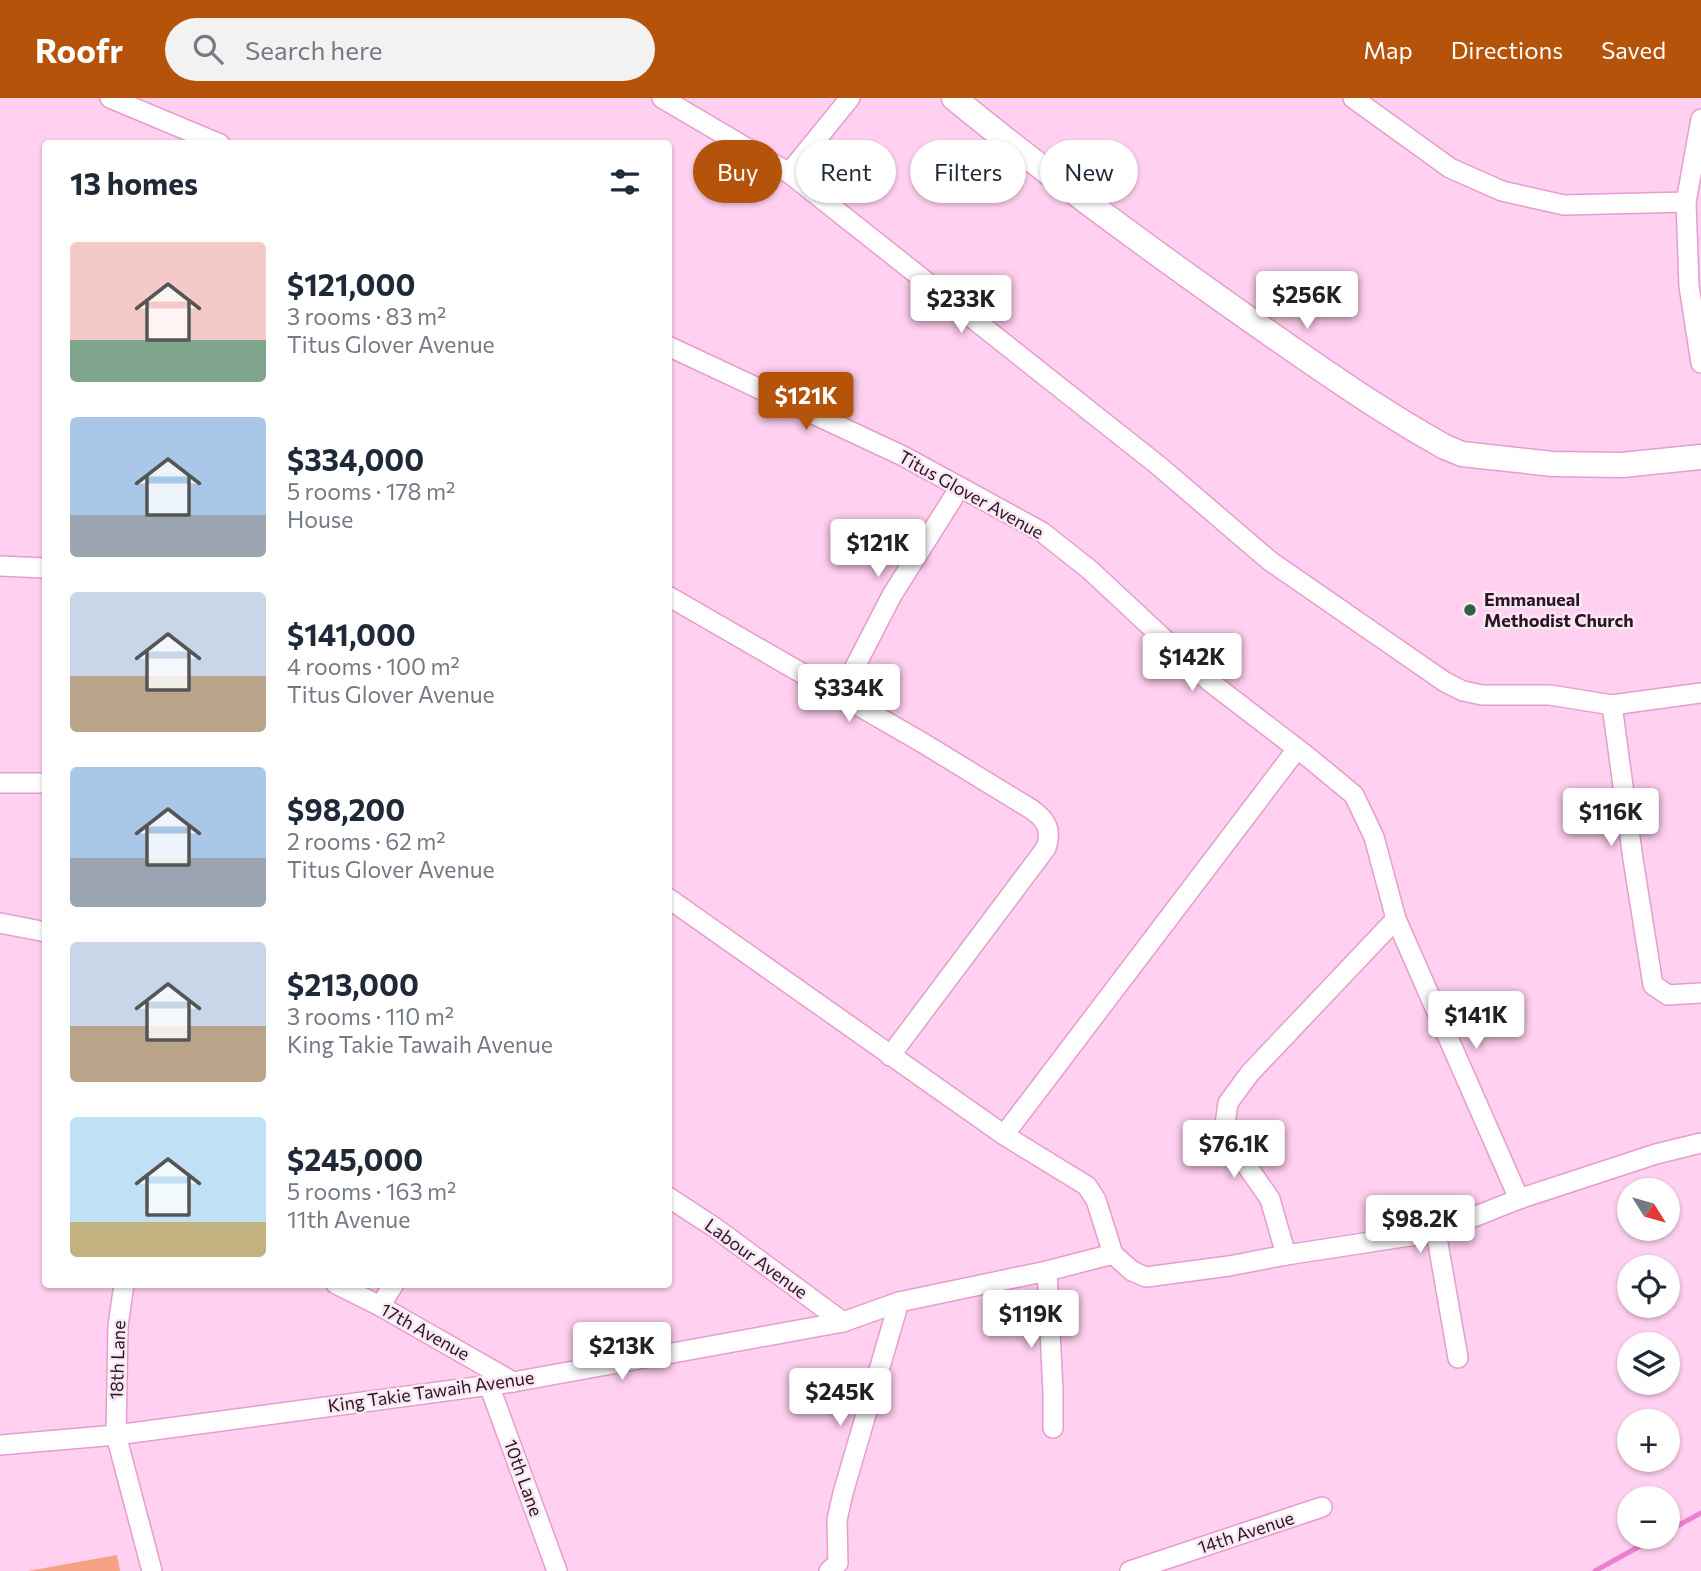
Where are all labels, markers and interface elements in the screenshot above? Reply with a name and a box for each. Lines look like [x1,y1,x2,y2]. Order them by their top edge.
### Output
search box [165,18,655,81]
text: Roofr [35,29,123,70]
icon: search [189,30,227,68]
text: Search here [245,34,383,65]
text: Map [1363,35,1413,64]
text: Directions [1451,35,1563,64]
text: Saved [1601,35,1666,64]
chip: Buy [693,140,782,203]
chip: Rent [796,140,896,203]
chip: Filters [910,140,1026,203]
chip: New [1040,140,1138,203]
icon: filters [606,163,644,201]
text: 13 homes [70,164,198,201]
text: $121,000 [287,265,415,302]
icon: home [126,270,210,354]
pin: $256K [1258,272,1356,331]
pin: $233K [912,275,1010,335]
text: $256K [1272,280,1342,308]
text: $233K [926,284,996,312]
text: 3 rooms · 83 m² [287,302,446,330]
text: Titus Glover Avenue [287,330,495,358]
pin: $121K [757,372,855,432]
text: $121K [774,381,838,409]
text: $334,000 [287,440,424,477]
icon: home [126,445,210,529]
street label: Titus Glover Avenue [895,445,1048,543]
text: 5 rooms · 178 m² [287,477,455,505]
text: House [287,505,353,533]
pin: $121K [829,519,927,579]
text: $121K [846,528,910,556]
place label: Emmanueal Methodist Church [1484,588,1634,631]
marker: Emmanueal Methodist Church [1462,602,1478,618]
text: $141,000 [287,615,416,652]
icon: home [126,620,210,704]
pin: $142K [1143,634,1241,693]
text: $142K [1159,642,1225,670]
text: 4 rooms · 100 m² [287,652,460,680]
pin: $334K [800,664,898,724]
text: $334K [814,673,884,701]
text: Titus Glover Avenue [287,680,495,708]
pin: $116K [1562,788,1660,848]
text: $98,200 [287,790,405,827]
icon: home [126,795,210,879]
text: $116K [1579,797,1643,825]
text: 2 rooms · 62 m² [287,827,446,855]
text: Titus Glover Avenue [287,855,495,883]
text: $213,000 [287,965,419,1002]
icon: home [126,970,210,1054]
pin: $141K [1427,992,1525,1051]
text: $141K [1444,1000,1508,1028]
text: 3 rooms · 110 m² [287,1002,454,1030]
text: King Takie Tawaih Avenue [287,1030,553,1058]
pin: $76.1K [1177,1121,1291,1180]
text: $76.1K [1199,1129,1269,1157]
text: $245,000 [287,1140,423,1177]
icon: home [126,1145,210,1229]
text: 5 rooms · 163 m² [287,1177,456,1205]
north arrow [1617,1178,1680,1241]
map controls [1617,1178,1680,1549]
pin: $98.2K [1363,1196,1477,1255]
text: $98.2K [1382,1204,1458,1232]
text: 11th Avenue [287,1205,410,1233]
street label: Labour Avenue [701,1213,812,1303]
button: locate [1617,1255,1680,1318]
pin: $119K [982,1290,1080,1350]
street label: 17th Avenue [377,1298,474,1365]
text: $119K [999,1299,1063,1327]
street label: 18th Lane [105,1320,129,1400]
pin: $213K [573,1322,671,1382]
text: $213K [589,1331,655,1359]
button: layers [1617,1332,1680,1395]
street label: King Takie Tawaih Avenue [326,1366,535,1416]
pin: $245K [791,1368,889,1428]
text: $245K [805,1377,875,1405]
button: + [1617,1409,1680,1472]
street label: 10th Lane [500,1436,548,1519]
button: − [1617,1486,1680,1549]
street label: 14th Avenue [1195,1506,1296,1558]

